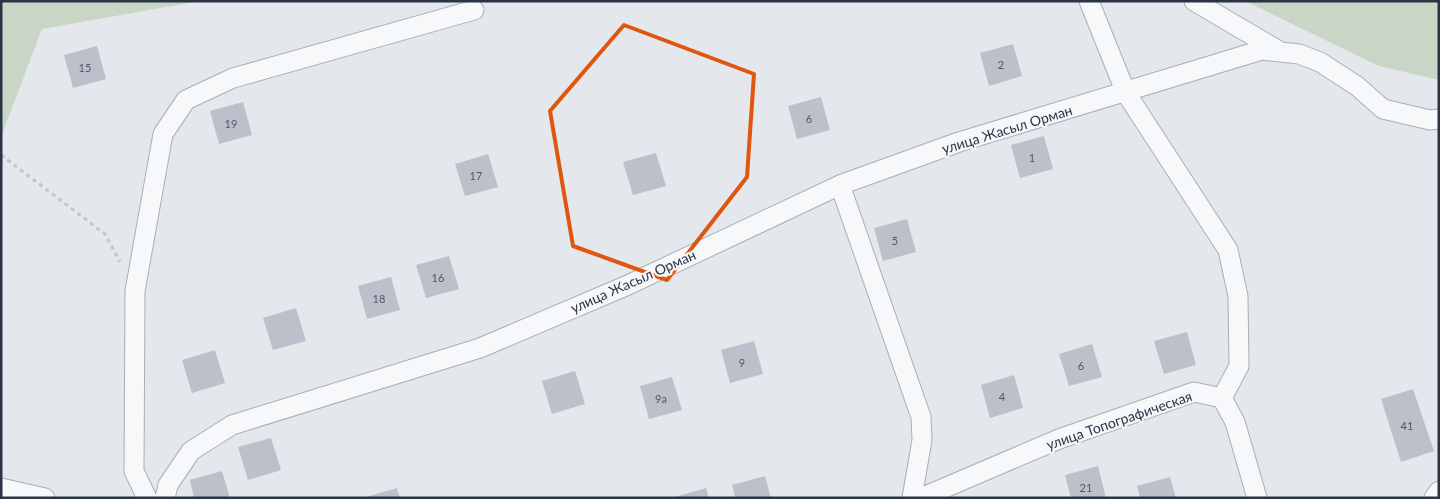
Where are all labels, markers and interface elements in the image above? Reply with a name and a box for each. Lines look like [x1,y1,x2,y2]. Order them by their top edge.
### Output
house number: 2 [998,58,1004,71]
house number: 15 [79,61,91,74]
street label: улица Жасыл Орман [940,101,1074,157]
house number: 6 [806,112,812,125]
house number: 19 [225,117,237,130]
house number: 1 [1029,151,1035,164]
house number: 17 [470,169,482,182]
house number: 5 [892,234,898,247]
street label: улица Жасыл Орман [568,246,698,316]
house number: 16 [432,271,444,284]
house number: 18 [373,292,385,305]
house number: 9 [739,356,745,369]
house number: 6 [1078,359,1084,372]
street label: улица Топографическая [1044,387,1194,453]
house number: 4 [999,390,1006,403]
house number: 9а [655,392,667,405]
house number: 41 [1401,419,1413,432]
house number: 21 [1080,481,1092,494]

